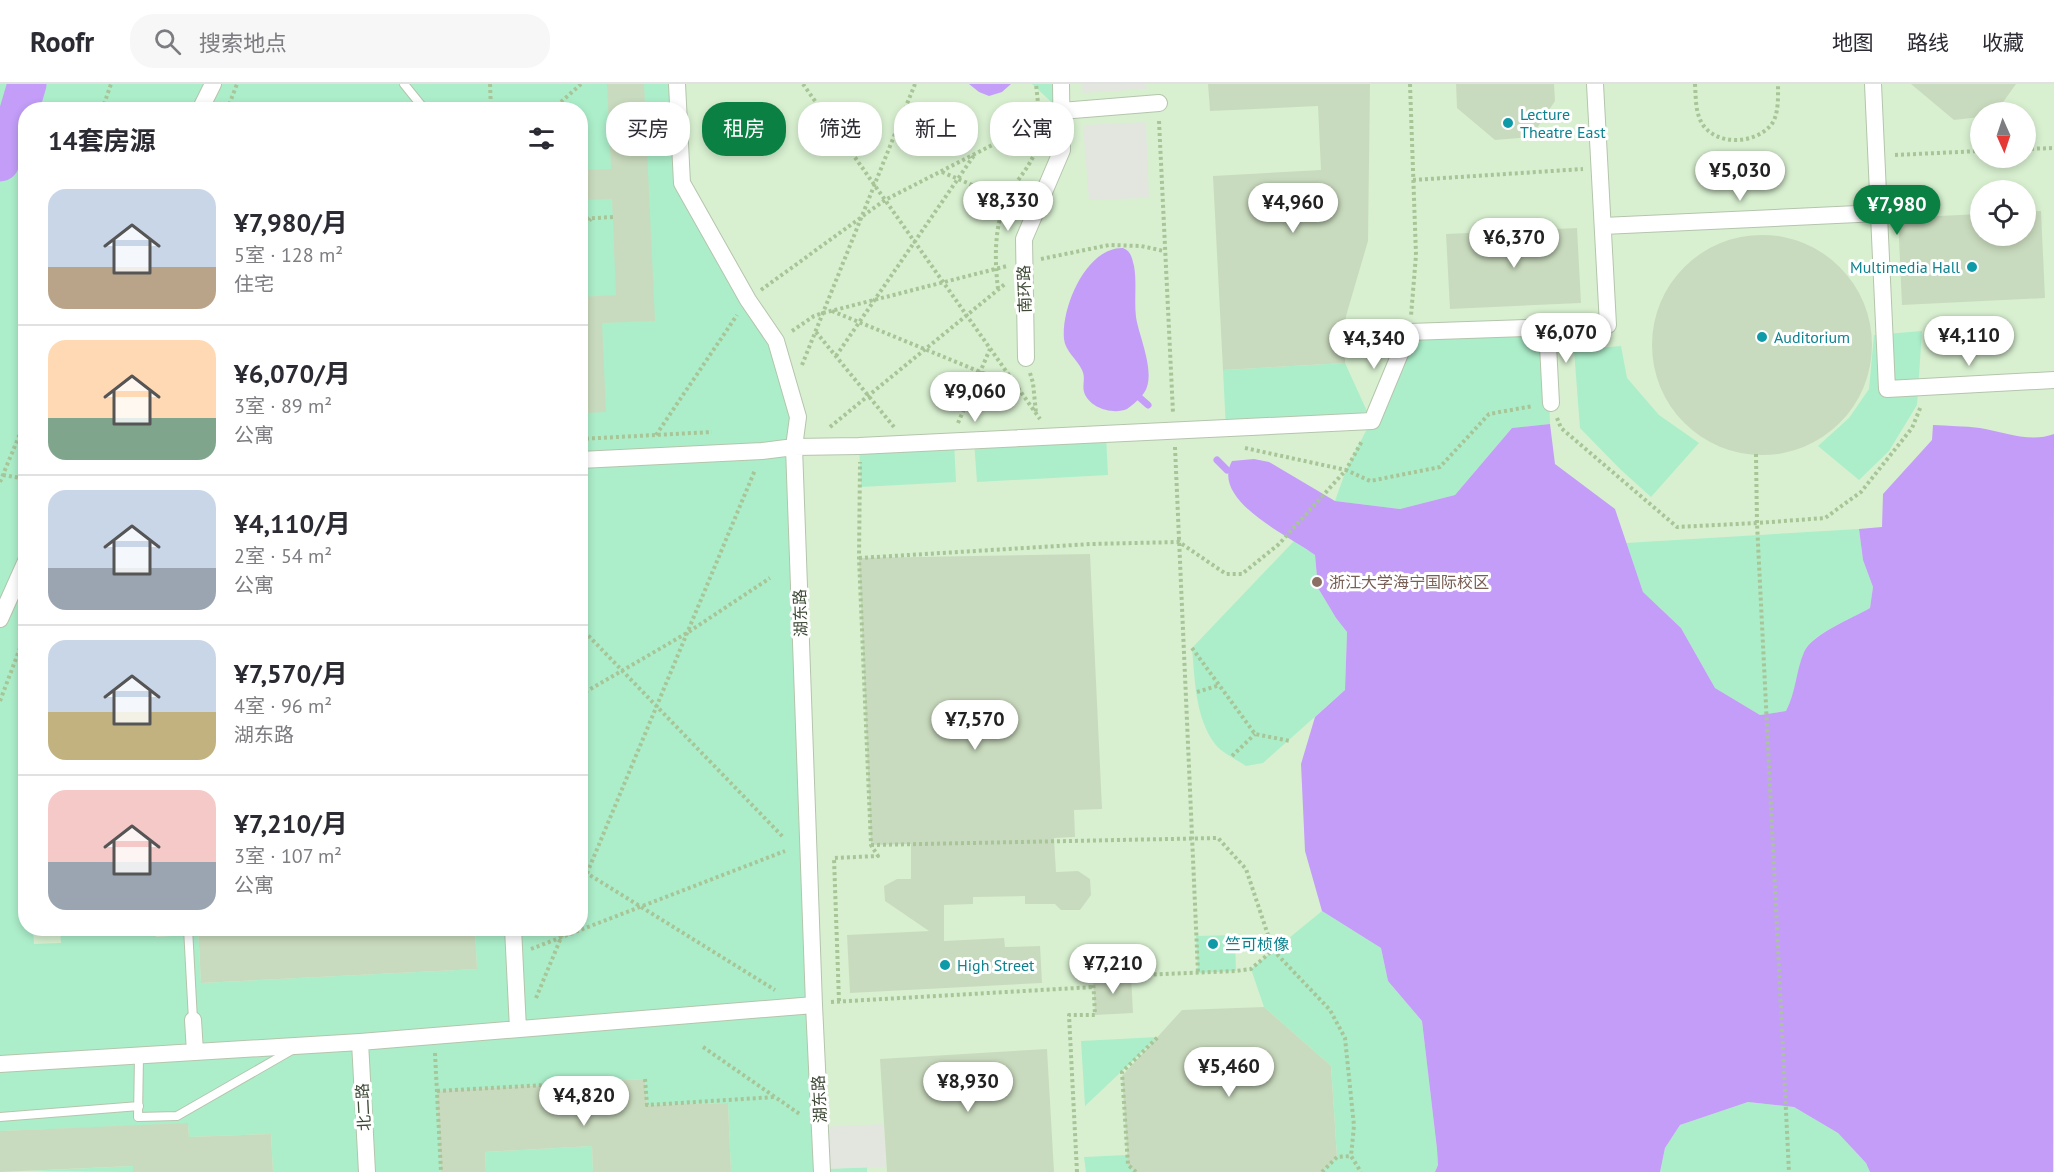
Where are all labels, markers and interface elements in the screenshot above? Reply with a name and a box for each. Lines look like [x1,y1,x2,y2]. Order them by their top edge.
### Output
search box [130,14,550,68]
text: Roofr [30,23,94,60]
icon: search [151,25,184,58]
text: 搜索地点 [199,29,287,57]
text: 地图 [1832,29,1874,56]
text: 路线 [1907,29,1949,56]
text: 收藏 [1982,29,2024,56]
chip: 买房 [606,102,690,156]
chip: 租房 [702,102,786,156]
chip: 筛选 [798,102,882,156]
chip: 新上 [894,102,978,156]
chip: 公寓 [990,102,1074,156]
north arrow [1970,102,2036,168]
map controls [1970,102,2036,246]
place label: Lecture Theatre East [1520,104,1606,142]
marker: Lecture Theatre East [1501,116,1515,130]
icon: filters [525,122,558,155]
text: 14套房源 [48,124,155,157]
pin: ¥5,030 [1691,151,1789,202]
text: ¥5,030 [1709,157,1771,183]
button: locate [1970,180,2036,246]
pin: ¥8,330 [959,181,1057,232]
pin: ¥4,960 [1244,183,1342,234]
pin: ¥7,980 [1848,185,1946,236]
text: ¥8,330 [977,187,1039,213]
text: ¥4,960 [1262,189,1324,215]
text: ¥7,980 [1867,191,1927,217]
text: ¥7,980/月 [234,206,348,239]
icon: home [96,213,168,285]
pin: ¥6,370 [1465,218,1563,269]
text: ¥6,370 [1483,224,1545,250]
text: 5室 · 128 m² [234,242,343,268]
place label: Multimedia Hall [1850,257,1960,277]
marker: Multimedia Hall [1965,260,1979,274]
street label: 南环路 [1013,265,1035,313]
text: 住宅 [234,271,274,297]
pin: ¥6,070 [1517,313,1615,364]
pin: ¥4,110 [1920,316,2018,367]
pin: ¥4,340 [1325,319,1423,370]
text: ¥6,070 [1535,319,1597,345]
text: ¥4,110 [1938,322,2000,348]
text: ¥4,340 [1343,325,1405,351]
place label: Auditorium [1774,327,1850,347]
marker: Auditorium [1755,330,1769,344]
text: ¥6,070/月 [234,357,351,390]
icon: home [96,364,168,436]
pin: ¥9,060 [926,372,1024,423]
text: ¥9,060 [944,378,1006,404]
text: 3室 · 89 m² [234,393,332,419]
text: 公寓 [234,422,274,448]
text: ¥4,110/月 [234,507,351,540]
icon: home [96,514,168,586]
text: 2室 · 54 m² [234,543,332,569]
text: 公寓 [234,572,274,598]
place label: 浙江大学海宁国际校区 [1329,572,1489,592]
marker: 浙江大学海宁国际校区 [1310,575,1324,589]
street label: 湖东路 [789,589,811,637]
text: ¥7,570/月 [234,657,348,690]
icon: home [96,664,168,736]
text: 4室 · 96 m² [234,693,332,719]
pin: ¥7,570 [926,700,1024,751]
text: ¥7,570 [945,706,1005,732]
text: 湖东路 [234,722,294,748]
text: ¥7,210/月 [234,807,348,840]
icon: home [96,814,168,886]
text: 3室 · 107 m² [234,843,342,869]
text: 公寓 [234,872,274,898]
place label: 竺可桢像 [1225,934,1289,954]
marker: 竺可桢像 [1206,937,1220,951]
pin: ¥7,210 [1064,944,1162,995]
text: ¥7,210 [1083,950,1143,976]
place label: High Street [957,955,1035,975]
marker: High Street [938,958,952,972]
pin: ¥5,460 [1180,1047,1278,1098]
text: ¥5,460 [1198,1053,1260,1079]
pin: ¥8,930 [919,1062,1017,1113]
text: ¥8,930 [937,1068,999,1094]
street label: 湖东路 [808,1075,830,1123]
pin: ¥4,820 [535,1076,633,1127]
text: ¥4,820 [553,1082,615,1108]
street label: 北二路 [352,1083,374,1131]

